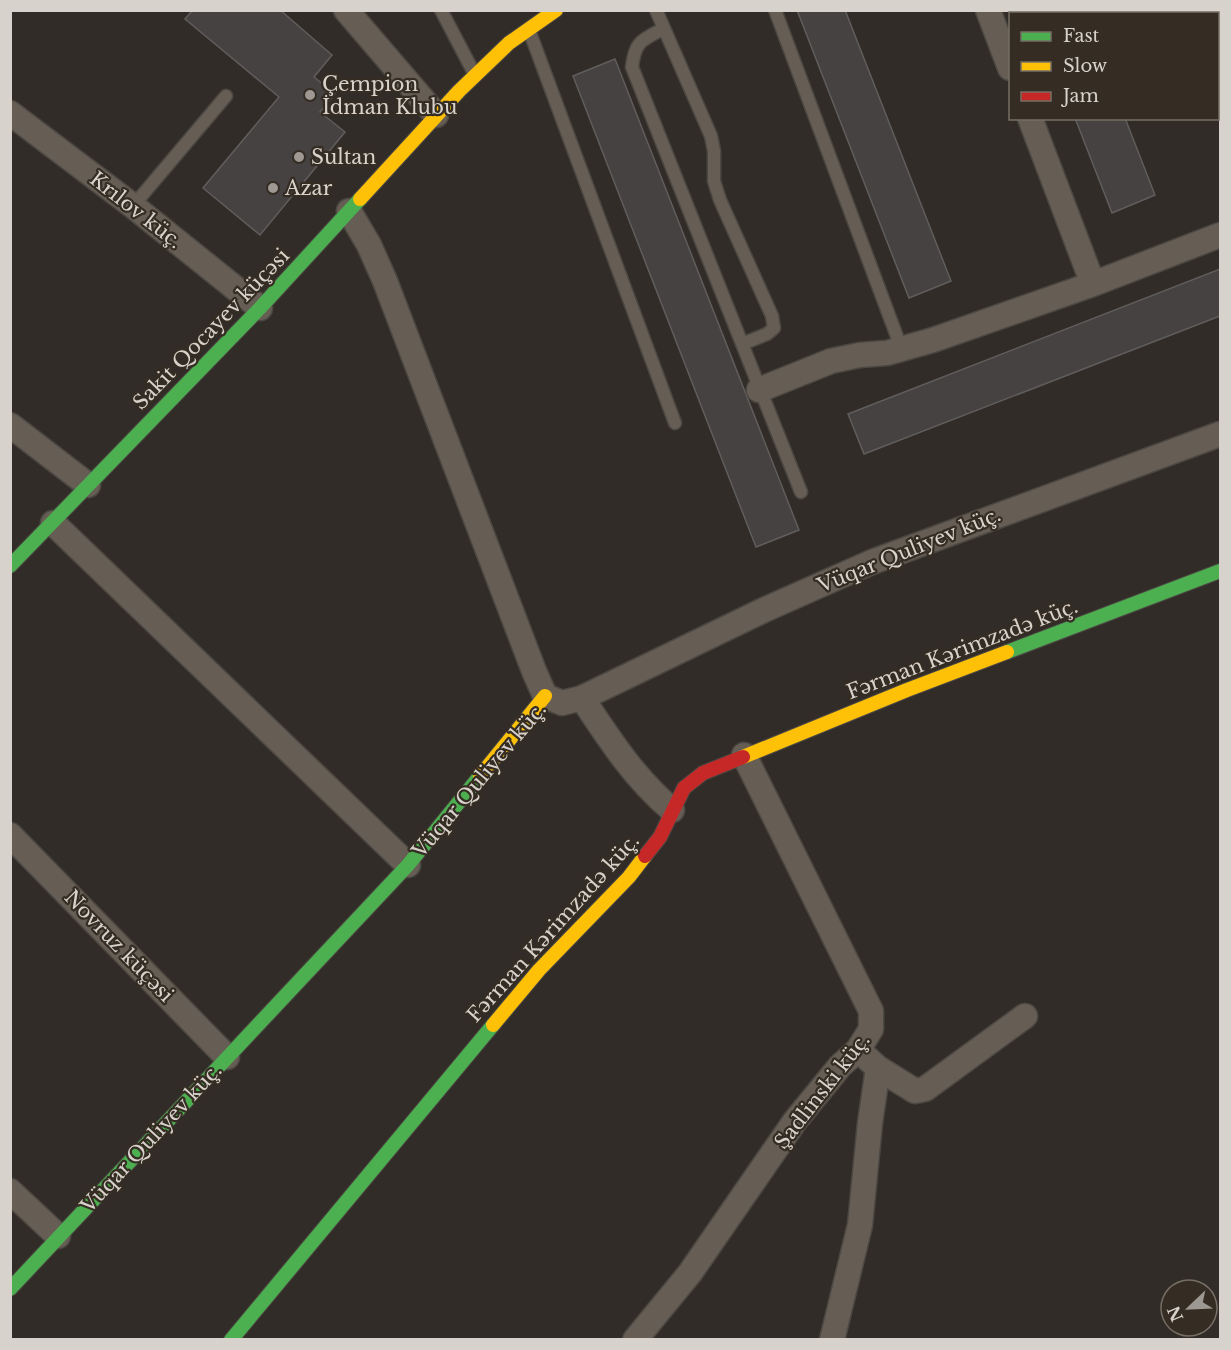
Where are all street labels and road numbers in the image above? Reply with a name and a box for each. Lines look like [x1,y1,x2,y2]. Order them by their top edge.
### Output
street label: Krılov küç. [85,167,187,253]
street label: Sakit Qocayev küçəsi [128,243,294,415]
street label: Vüqar Quliyev küç. [813,502,1004,598]
street label: Fərman Kərimzadə küç. [843,594,1081,704]
street label: Vüqar Quliyev küç. [406,697,551,863]
street label: Fərman Kərimzadə küç. [462,829,644,1027]
street label: Novruz küçəsi [60,885,178,1007]
street label: Şadlinski küç. [769,1028,875,1154]
street label: Vüqar Quliyev küç. [75,1058,226,1218]

